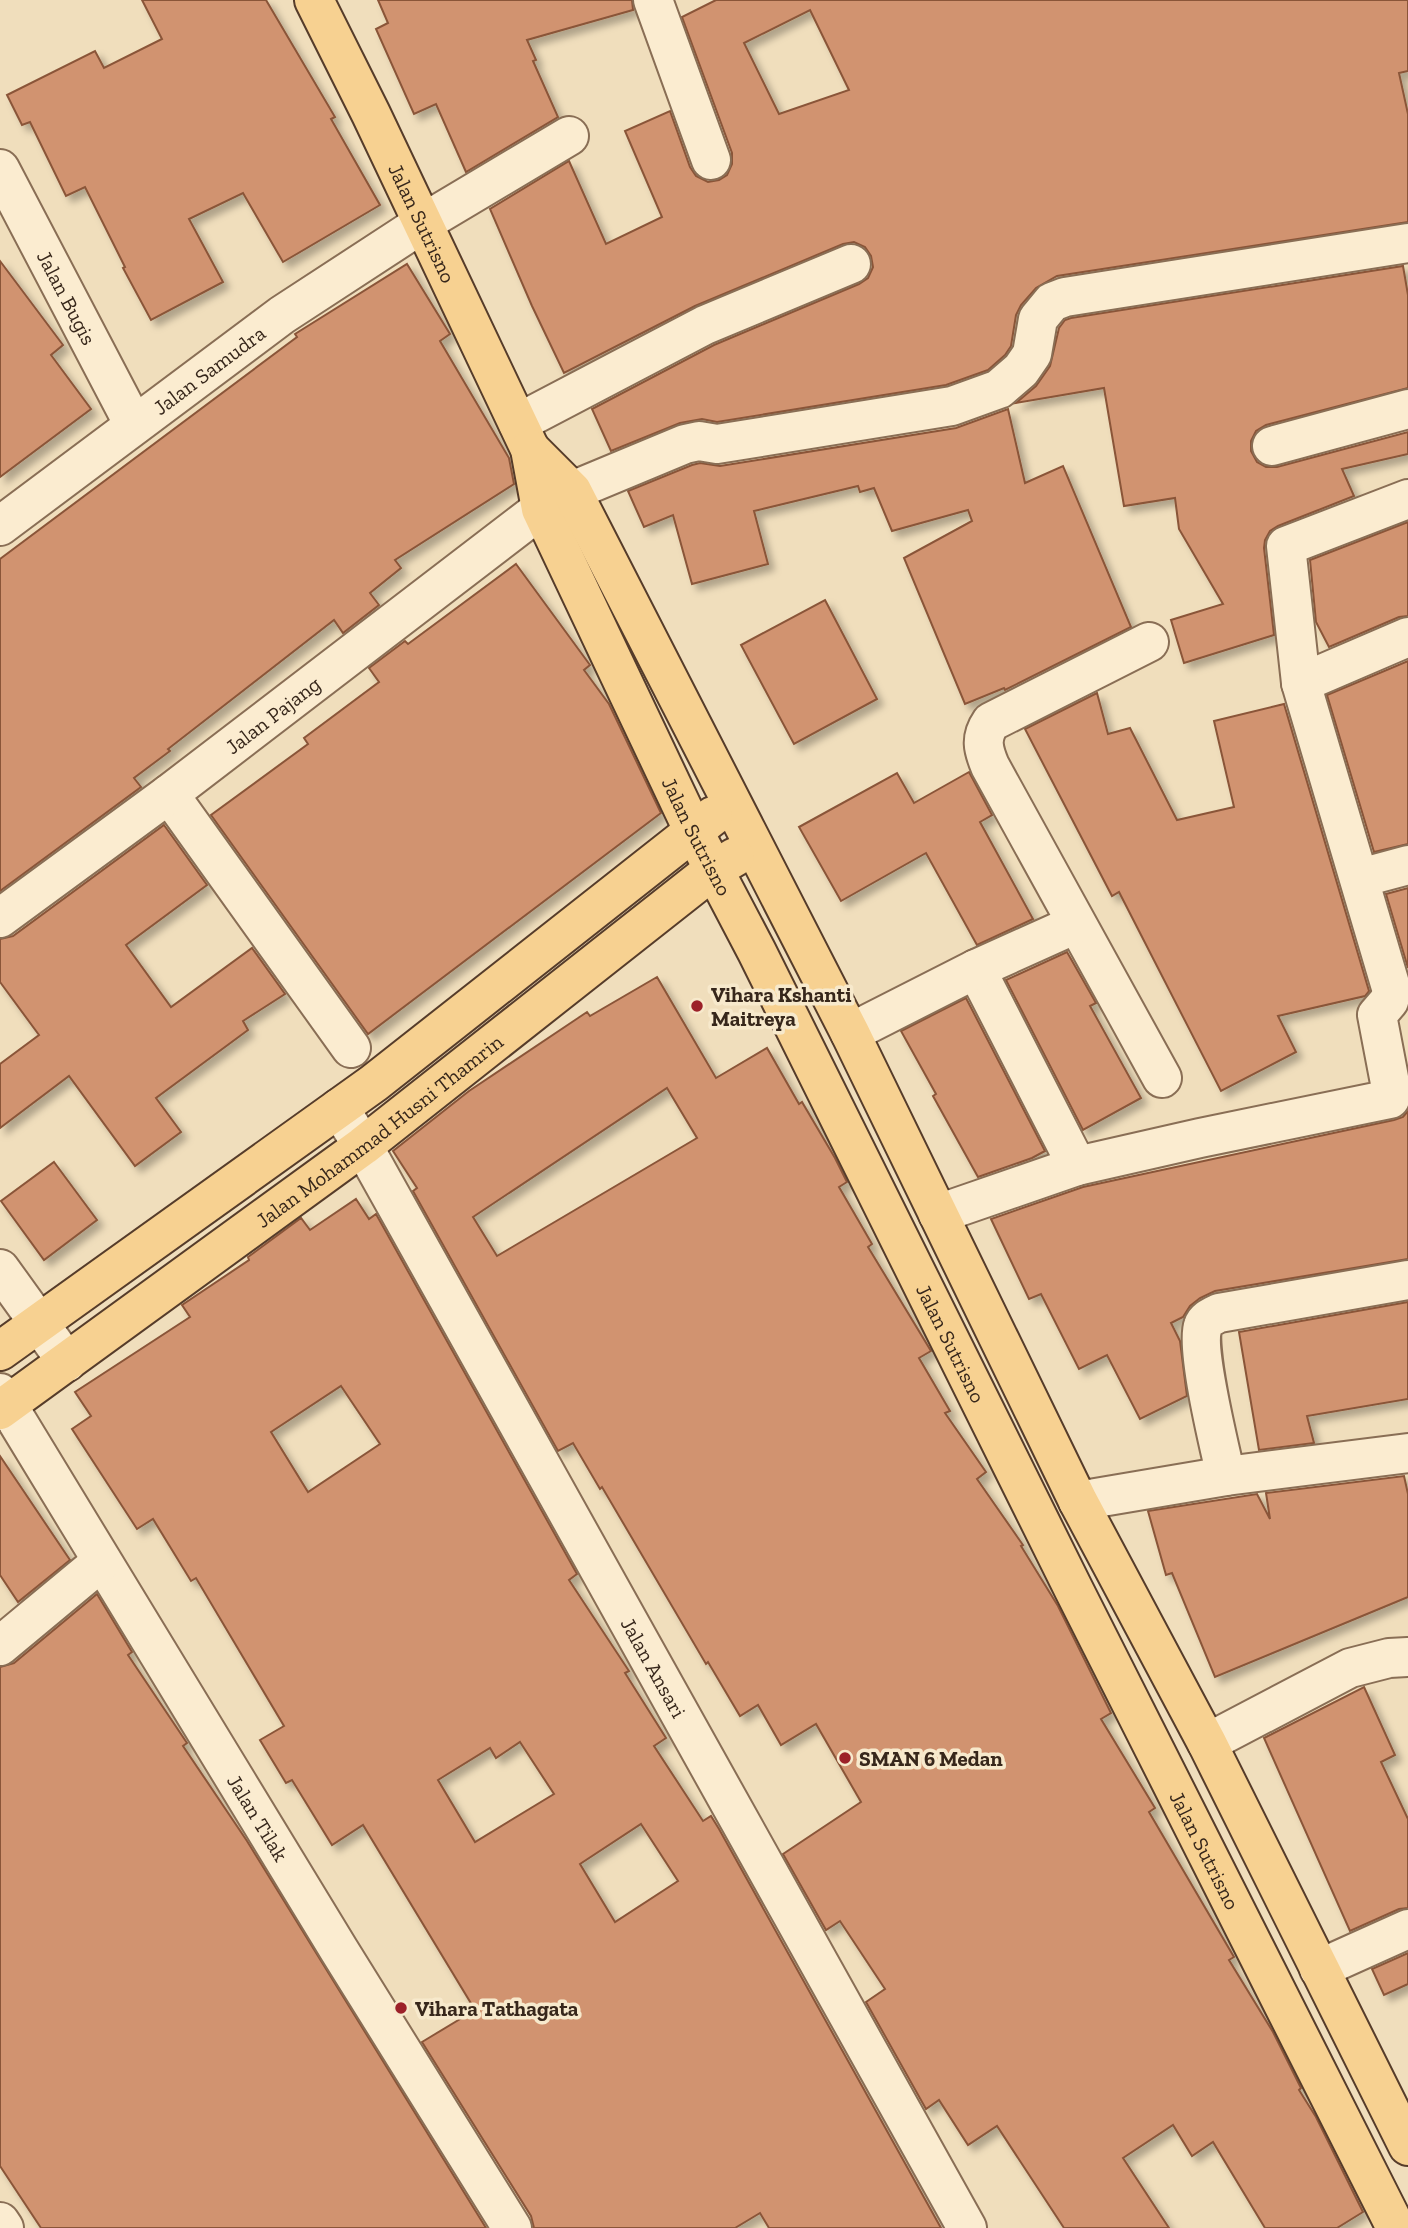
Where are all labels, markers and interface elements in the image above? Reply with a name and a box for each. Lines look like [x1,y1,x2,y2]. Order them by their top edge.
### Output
street label: Jalan Sutrisno [384,159,462,287]
street label: Jalan Bugis [32,246,102,349]
street label: Jalan Samudra [148,320,270,420]
street label: Jalan Pajang [220,670,325,759]
street label: Jalan Sutrisno [657,773,738,900]
place label: Vihara Kshanti Maitreya [711,982,851,1031]
marker: Vihara Kshanti Maitreya [689,998,705,1014]
street label: Jalan Mohammad Husni Thamrin [251,1028,507,1232]
street label: Jalan Sutrisno [911,1280,991,1407]
street label: Jalan Ansari [616,1613,692,1722]
place label: SMAN 6 Medan [859,1746,1003,1771]
marker: SMAN 6 Medan [837,1750,853,1766]
street label: Jalan Tilak [223,1770,294,1866]
street label: Jalan Sutrisno [1165,1787,1246,1913]
place label: Vihara Tathagata [415,1996,579,2021]
marker: Vihara Tathagata [393,2000,409,2016]

